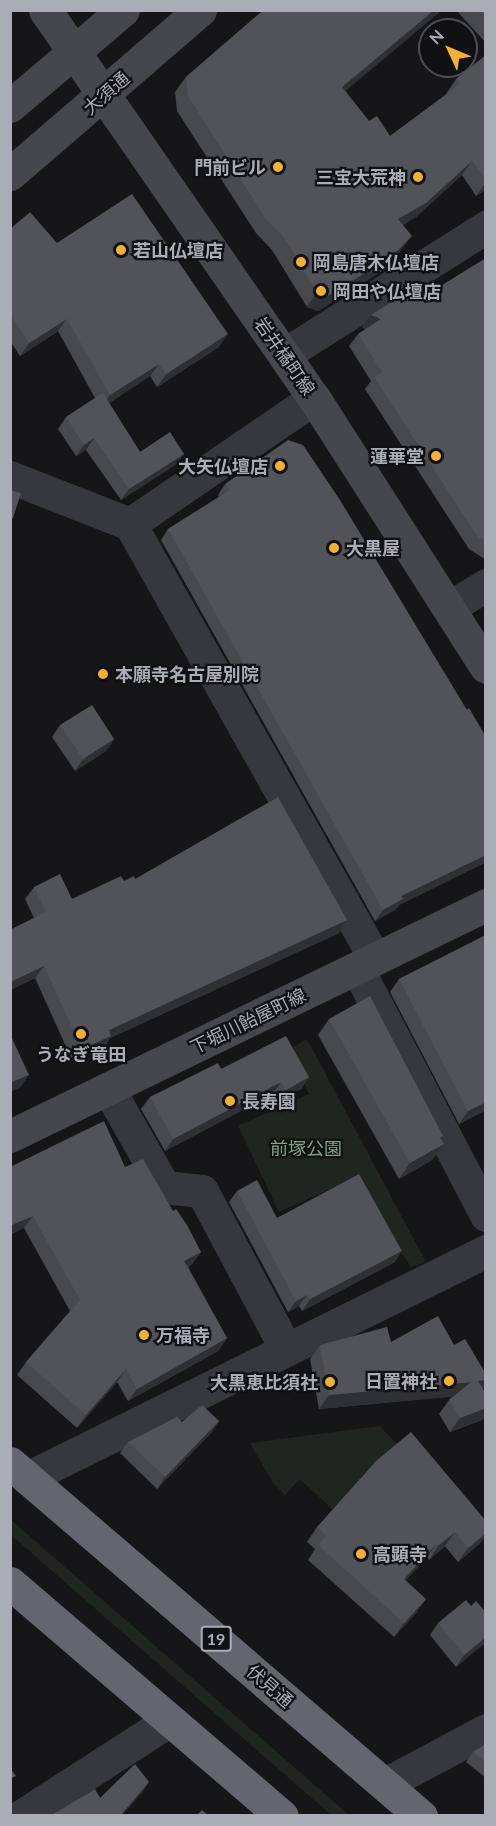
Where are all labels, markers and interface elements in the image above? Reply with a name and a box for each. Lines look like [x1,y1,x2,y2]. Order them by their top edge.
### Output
north arrow [418,18,478,78]
text: N [425,26,447,48]
street label: 大須通 [79,67,133,119]
place label: 門前ビル [194,156,266,178]
marker: 門前ビル [271,160,285,174]
place label: 三宝大荒神 [316,166,406,188]
marker: 三宝大荒神 [411,170,425,184]
place label: 若山仏壇店 [133,239,223,261]
marker: 若山仏壇店 [114,243,128,257]
place label: 岡島唐木仏壇店 [313,251,439,273]
marker: 岡島唐木仏壇店 [294,255,308,269]
place label: 岡田や仏壇店 [333,280,441,302]
marker: 岡田や仏壇店 [314,284,328,298]
street label: 岩井橘町線 [250,313,320,399]
place label: 蓮華堂 [370,445,424,467]
marker: 蓮華堂 [429,449,443,463]
place label: 大矢仏壇店 [178,455,268,477]
marker: 大矢仏壇店 [273,459,287,473]
place label: 大黒屋 [346,537,400,559]
marker: 大黒屋 [327,541,341,555]
place label: 本願寺名古屋別院 [115,663,259,685]
marker: 本願寺名古屋別院 [96,667,110,681]
street label: 下堀川飴屋町線 [187,984,309,1058]
marker: うなぎ竜田 [74,1027,88,1041]
place label: うなぎ竜田 [36,1043,126,1065]
place label: 長寿園 [242,1090,296,1112]
marker: 長寿園 [223,1094,237,1108]
park label: 前塚公園 [270,1137,342,1159]
place label: 万福寺 [156,1324,210,1346]
marker: 万福寺 [137,1328,151,1342]
place label: 日置神社 [365,1370,437,1392]
place label: 大黒恵比須社 [210,1371,318,1393]
marker: 日置神社 [442,1374,456,1388]
marker: 大黒恵比須社 [323,1375,337,1389]
place label: 高顕寺 [373,1543,427,1565]
marker: 高顕寺 [354,1547,368,1561]
road number: 19 [200,1626,232,1652]
street label: 伏見通 [243,1660,297,1712]

